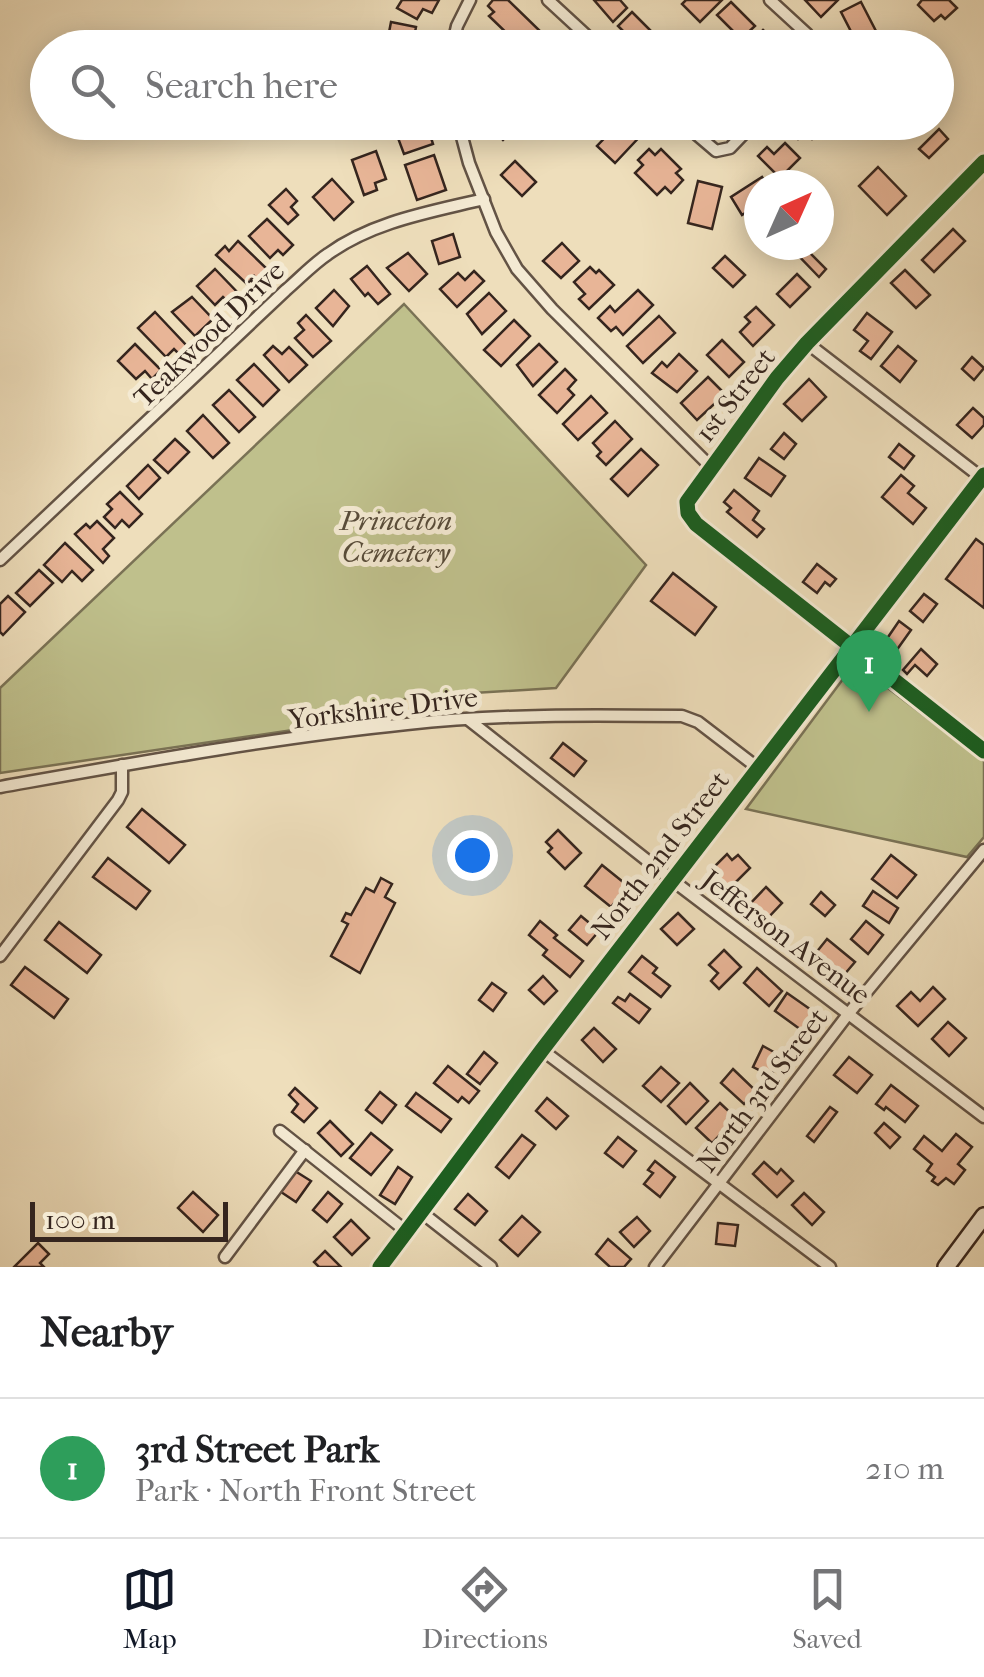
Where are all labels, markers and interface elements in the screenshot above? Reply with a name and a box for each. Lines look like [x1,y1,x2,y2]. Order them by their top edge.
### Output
search box [30,30,954,140]
icon: search [65,58,120,113]
text: Search here [145,63,338,108]
north arrow [744,170,834,260]
street label: Teakwood Drive [127,254,291,414]
street label: 1st Street [688,341,782,449]
park label: Princeton Cemetery [338,504,452,569]
pin: 1 [836,630,902,712]
street label: Yorkshire Drive [285,680,480,736]
street label: North 2nd Street [584,764,736,946]
your location [447,830,498,881]
street label: Jefferson Avenue [693,862,877,1011]
street label: North 3rd Street [690,1002,834,1178]
scale bar [30,1197,228,1242]
text: 100 m [45,1203,115,1236]
text: Nearby [40,1308,172,1357]
text: 3rd Street Park [135,1427,379,1472]
text: 1 [67,1450,78,1487]
text: 210 m [865,1450,944,1487]
text: Park · North Front Street [135,1472,476,1509]
tab: Map [122,1562,177,1655]
tab: Directions [422,1562,548,1655]
tab: Saved [792,1562,862,1655]

